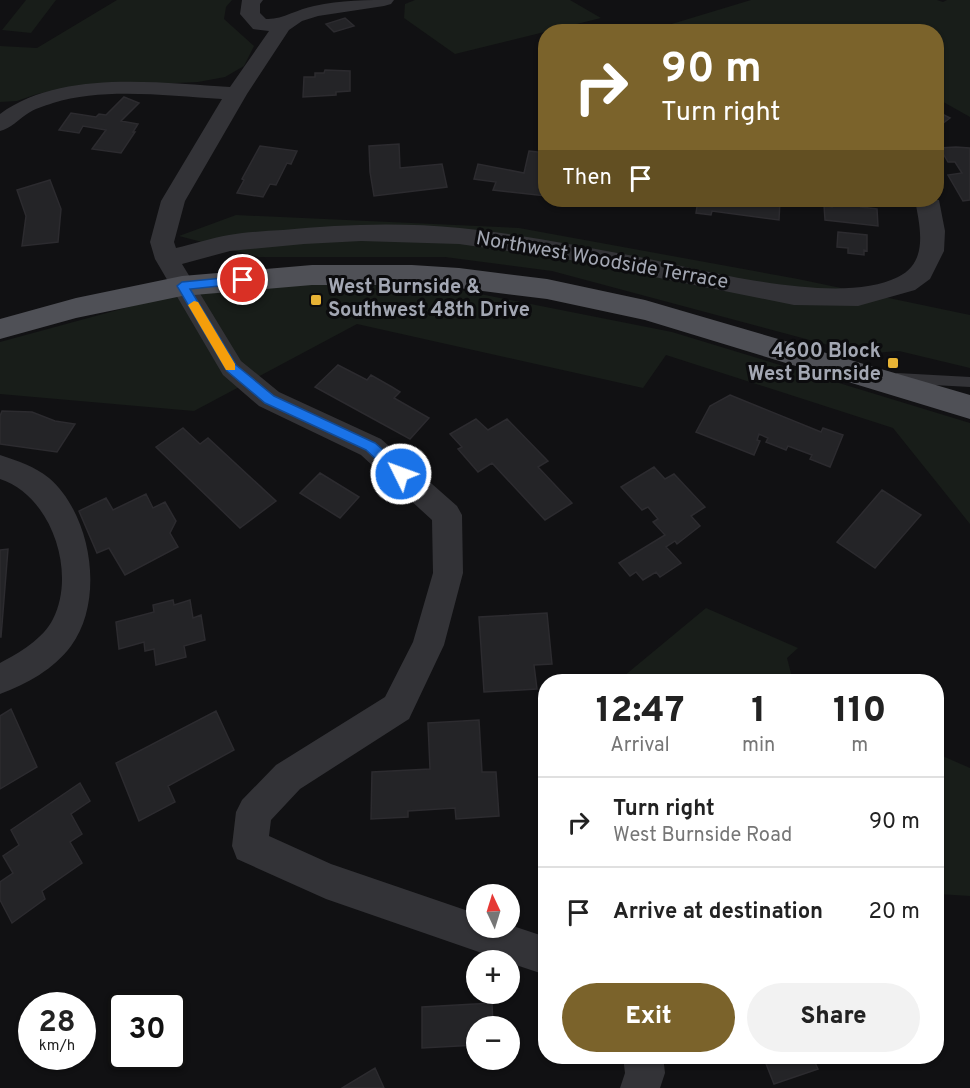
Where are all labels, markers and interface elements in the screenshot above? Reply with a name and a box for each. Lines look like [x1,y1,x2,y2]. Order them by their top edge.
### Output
text: 90 m [661,44,762,97]
icon: right [562,48,640,126]
text: Turn right [661,96,780,130]
icon: arrive [624,162,657,195]
text: Then [562,165,612,192]
street label: Northwest Woodside Terrace [474,226,730,296]
pin [217,254,268,305]
icon: arrive [226,263,259,296]
place label: West Burnside & Southwest 48th Drive [328,275,530,324]
marker: West Burnside & Southwest 48th Drive [309,293,323,307]
place label: 4600 Block West Burnside [748,339,881,388]
marker: 4600 Block West Burnside [886,356,900,370]
position arrow [369,442,433,506]
text: 12:47 [596,689,684,735]
text: 1 [751,689,766,735]
text: 110 [833,689,886,735]
text: Arrival [610,733,670,759]
text: min [742,733,775,759]
text: m [851,733,868,759]
text: Turn right [613,796,715,823]
icon: right [562,806,595,839]
text: 90 m [869,809,920,836]
text: West Burnside Road [613,823,792,849]
north arrow [466,884,520,938]
map controls [466,884,520,1070]
icon: arrive [562,896,595,929]
text: Arrive at destination [613,899,823,926]
text: 20 m [869,899,920,926]
button: + [466,950,520,1004]
button: Exit [562,983,735,1052]
button: Share [747,983,920,1052]
speed limit sign: 30 [108,992,186,1070]
text: 28 [38,1005,76,1042]
button: − [466,1016,520,1070]
text: km/h [39,1037,75,1056]

